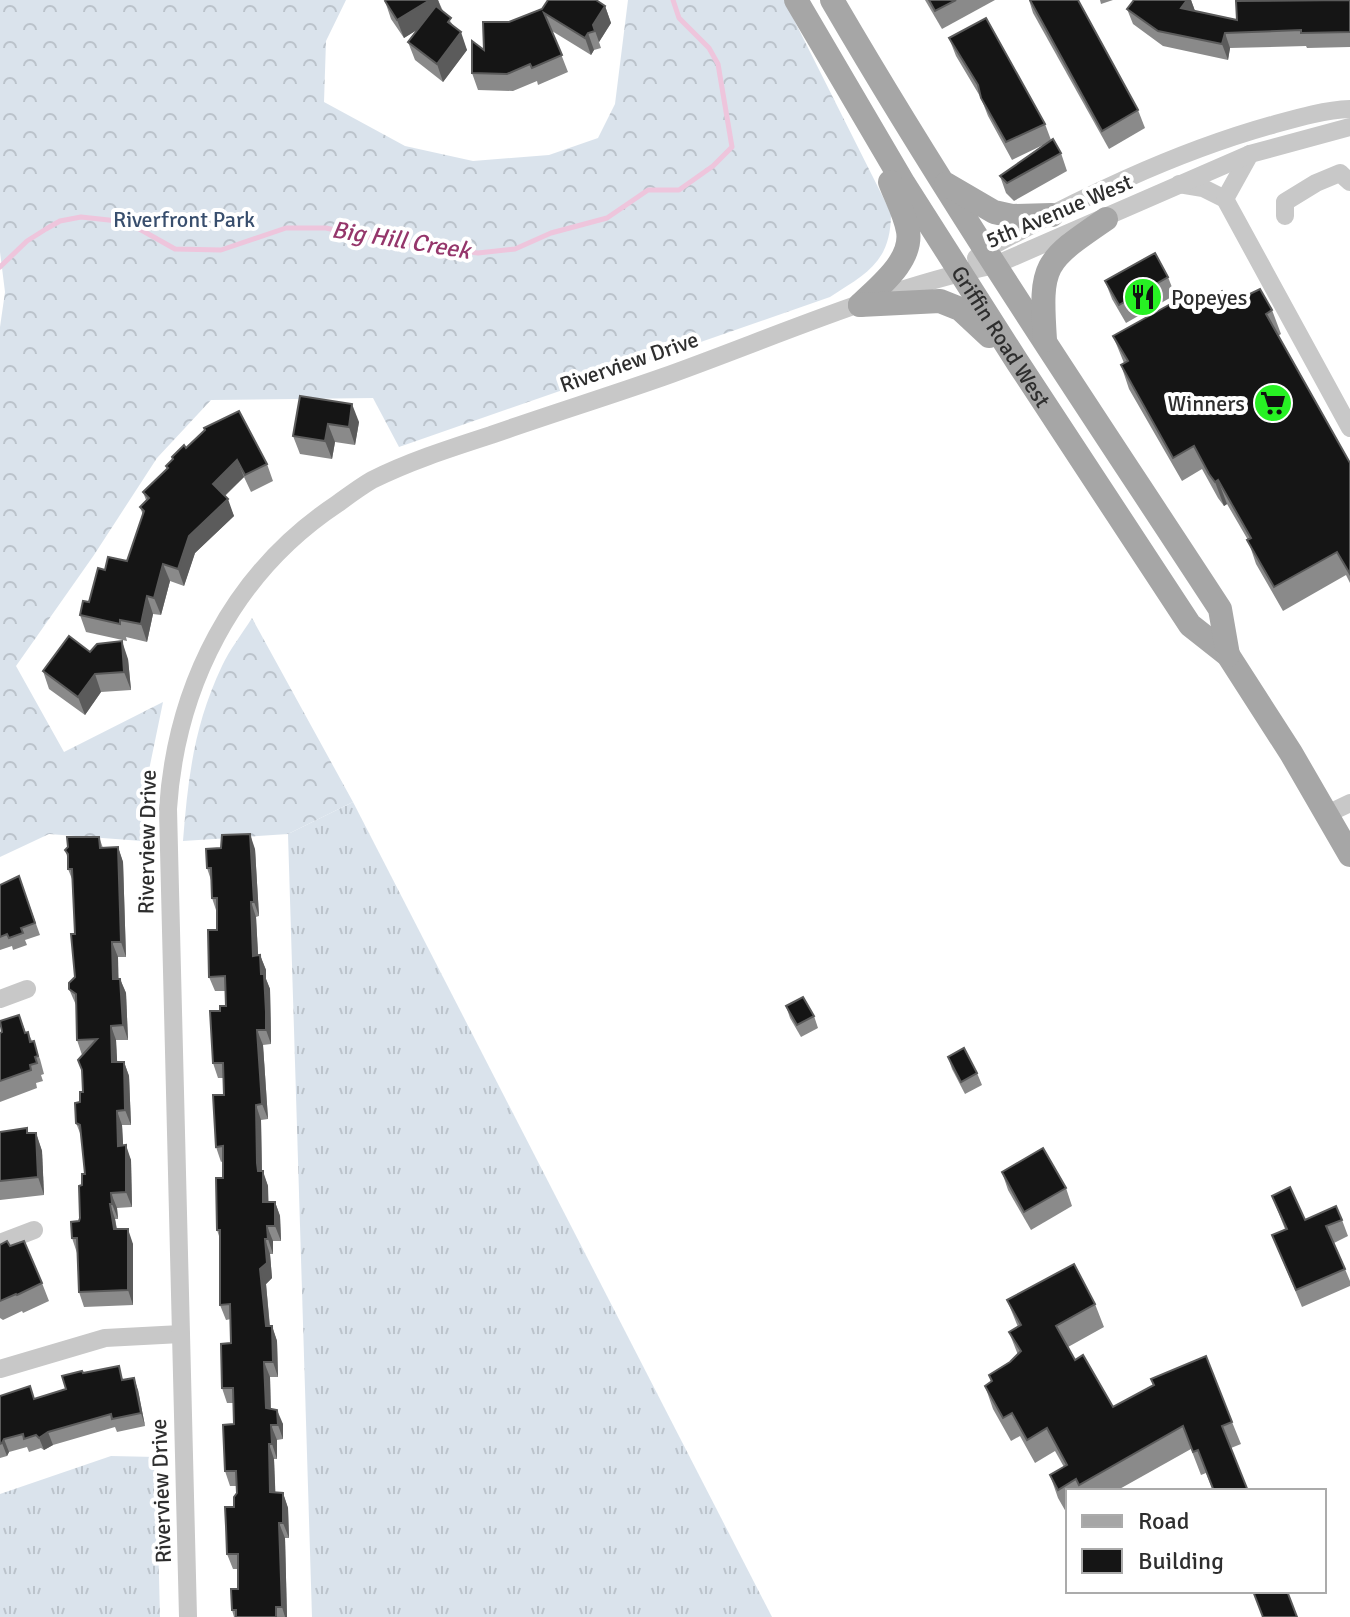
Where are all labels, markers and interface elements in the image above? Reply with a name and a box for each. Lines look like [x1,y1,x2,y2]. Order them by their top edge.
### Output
street label: 5th Avenue West [982,168,1136,254]
park label: Riverfront Park [113,206,255,233]
water label: Big Hill Creek [330,214,474,266]
street label: Griffin Road West [946,260,1057,412]
restaurant icon: Popeyes [1122,276,1164,318]
place label: Popeyes [1171,284,1247,311]
street label: Riverview Drive [556,326,702,398]
supermarket icon: Winners [1252,382,1294,424]
place label: Winners [1168,390,1245,417]
street label: Riverview Drive [132,769,162,915]
street label: Riverview Drive [145,1418,177,1564]
legend [1066,1489,1326,1593]
text: Road [1138,1506,1189,1536]
text: Building [1138,1546,1224,1576]

